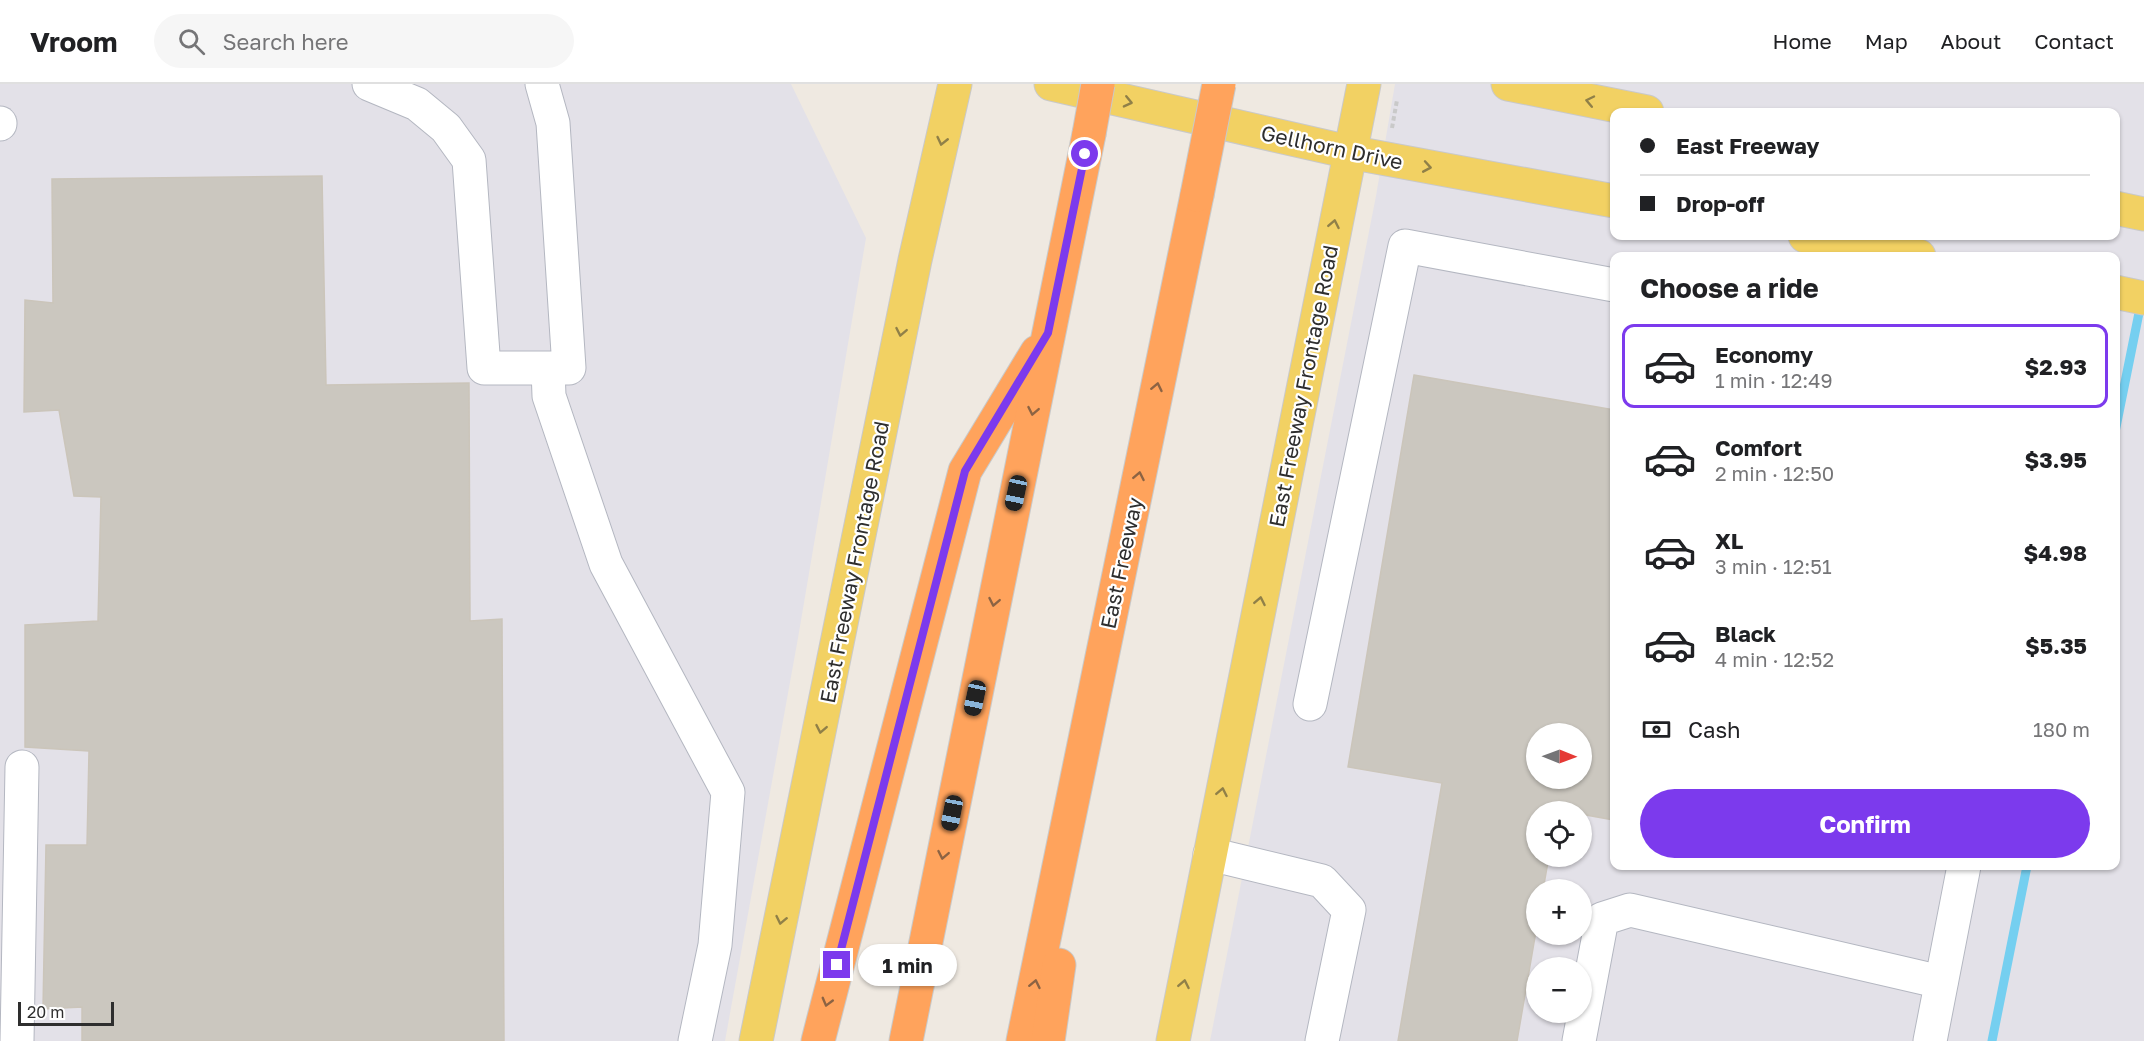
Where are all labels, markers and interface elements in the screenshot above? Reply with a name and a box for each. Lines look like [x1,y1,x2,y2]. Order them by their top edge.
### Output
search box [154,14,574,68]
text: Vroom [30,25,118,58]
icon: search [175,25,208,58]
text: Search here [223,28,349,55]
text: Home [1772,28,1832,54]
text: Map [1865,28,1908,54]
text: About [1941,28,2001,54]
text: Contact [2034,28,2114,54]
one-way arrow [1123,95,1133,108]
one-way arrow [1585,95,1595,108]
street label: Gellhorn Drive [1259,119,1405,175]
text: East Freeway [1676,132,1820,159]
one-way arrow [936,136,949,146]
route start [1071,140,1098,167]
one-way arrow [1421,160,1431,173]
text: Drop-off [1676,190,1765,217]
one-way arrow [1327,220,1340,230]
street label: East Freeway Frontage Road [1263,243,1343,529]
text: Choose a ride [1640,272,1819,304]
one-way arrow [895,326,908,336]
icon: car [1643,339,1697,393]
text: Economy [1715,341,1813,368]
text: $2.93 [2024,353,2087,380]
text: 1 min · 12:49 [1715,368,1833,392]
one-way arrow [1150,382,1163,392]
one-way arrow [1027,405,1040,415]
street label: East Freeway Frontage Road [814,419,894,705]
icon: car [1643,432,1697,486]
text: Comfort [1715,434,1802,461]
text: $3.95 [2024,446,2087,473]
text: 2 min · 12:50 [1715,461,1834,485]
one-way arrow [1132,471,1145,481]
car [1003,474,1029,512]
street label: East Freeway [1094,495,1148,631]
icon: car [1643,525,1697,579]
text: XL [1715,527,1743,554]
text: $4.98 [2023,539,2087,566]
text: 3 min · 12:51 [1715,554,1832,578]
one-way arrow [1253,596,1266,606]
one-way arrow [988,597,1001,607]
icon: car [1643,618,1697,672]
text: Black [1715,620,1776,647]
text: $5.35 [2025,632,2087,659]
text: 4 min · 12:52 [1715,647,1834,671]
car [962,679,988,717]
icon: cash [1640,713,1673,746]
text: Cash [1688,716,1741,743]
text: 180 m [2033,717,2090,741]
one-way arrow [815,723,828,733]
north arrow [1526,723,1592,789]
map controls [1526,723,1592,1023]
one-way arrow [1215,788,1228,798]
button: Confirm [1640,789,2090,858]
car [940,794,964,832]
button: locate [1526,801,1592,867]
one-way arrow [937,849,950,859]
button: + [1526,879,1592,945]
one-way arrow [775,914,788,924]
callout: 1 min [858,944,957,986]
route end [823,951,850,978]
text: 1 min [882,953,933,977]
button: − [1526,957,1592,1023]
one-way arrow [1028,979,1041,989]
one-way arrow [1177,979,1190,989]
one-way arrow [822,996,834,1006]
scale bar [18,999,114,1026]
text: 20 m [27,1002,64,1022]

